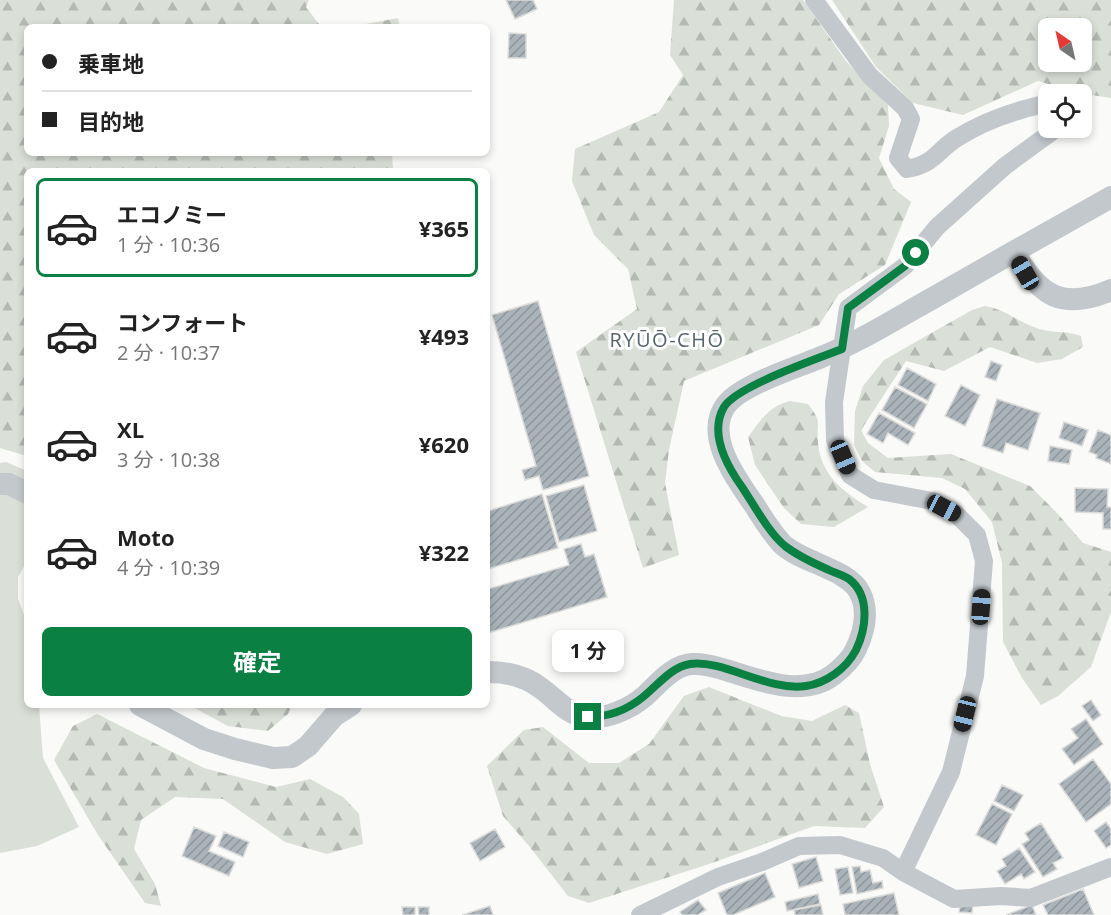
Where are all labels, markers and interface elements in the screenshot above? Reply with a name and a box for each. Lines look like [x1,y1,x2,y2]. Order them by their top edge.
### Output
north arrow [1038,18,1092,72]
map controls [1038,18,1092,138]
text: 乗車地 [78,48,144,78]
button: locate [1038,84,1092,138]
text: 目的地 [78,106,144,136]
text: エコノミー [117,199,227,229]
icon: car [45,201,99,255]
text: ¥365 [419,213,469,243]
text: 1 分 · 10:36 [117,231,220,258]
route start [902,239,929,266]
car [1008,253,1042,293]
text: コンフォート [117,307,248,337]
icon: car [45,309,99,363]
text: ¥493 [419,321,469,351]
district label: RYŪŌ-CHŌ [610,326,725,353]
text: 2 分 · 10:37 [117,339,220,366]
text: XL [117,414,144,444]
icon: car [45,417,99,471]
text: ¥620 [419,429,469,459]
car [828,437,858,477]
text: 3 分 · 10:38 [117,446,220,473]
car [924,492,964,524]
text: Moto [117,522,175,552]
icon: car [45,525,99,579]
text: ¥322 [419,537,469,567]
text: 4 分 · 10:39 [117,554,220,581]
car [971,588,991,626]
button: 確定 [42,627,472,696]
callout: 1 分 [552,630,624,672]
text: 1 分 [570,637,606,664]
car [952,694,978,734]
route end [574,703,601,730]

